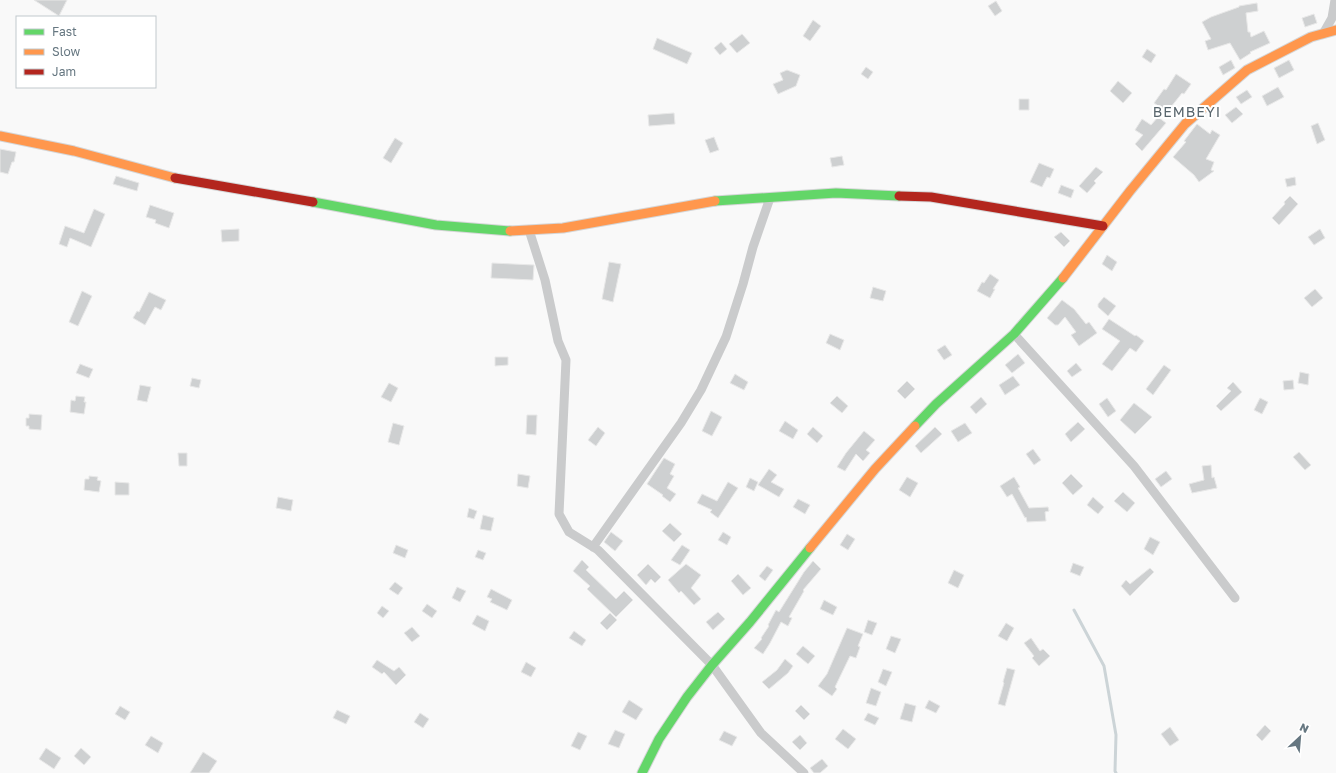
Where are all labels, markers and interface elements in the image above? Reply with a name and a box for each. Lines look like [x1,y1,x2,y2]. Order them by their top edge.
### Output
legend [16,16,156,88]
text: Fast [52,24,77,39]
text: Slow [52,44,80,59]
text: Jam [52,64,76,79]
district label: BEMBEYI [1153,103,1221,120]
north arrow [1280,717,1320,757]
text: N [1298,720,1311,735]

